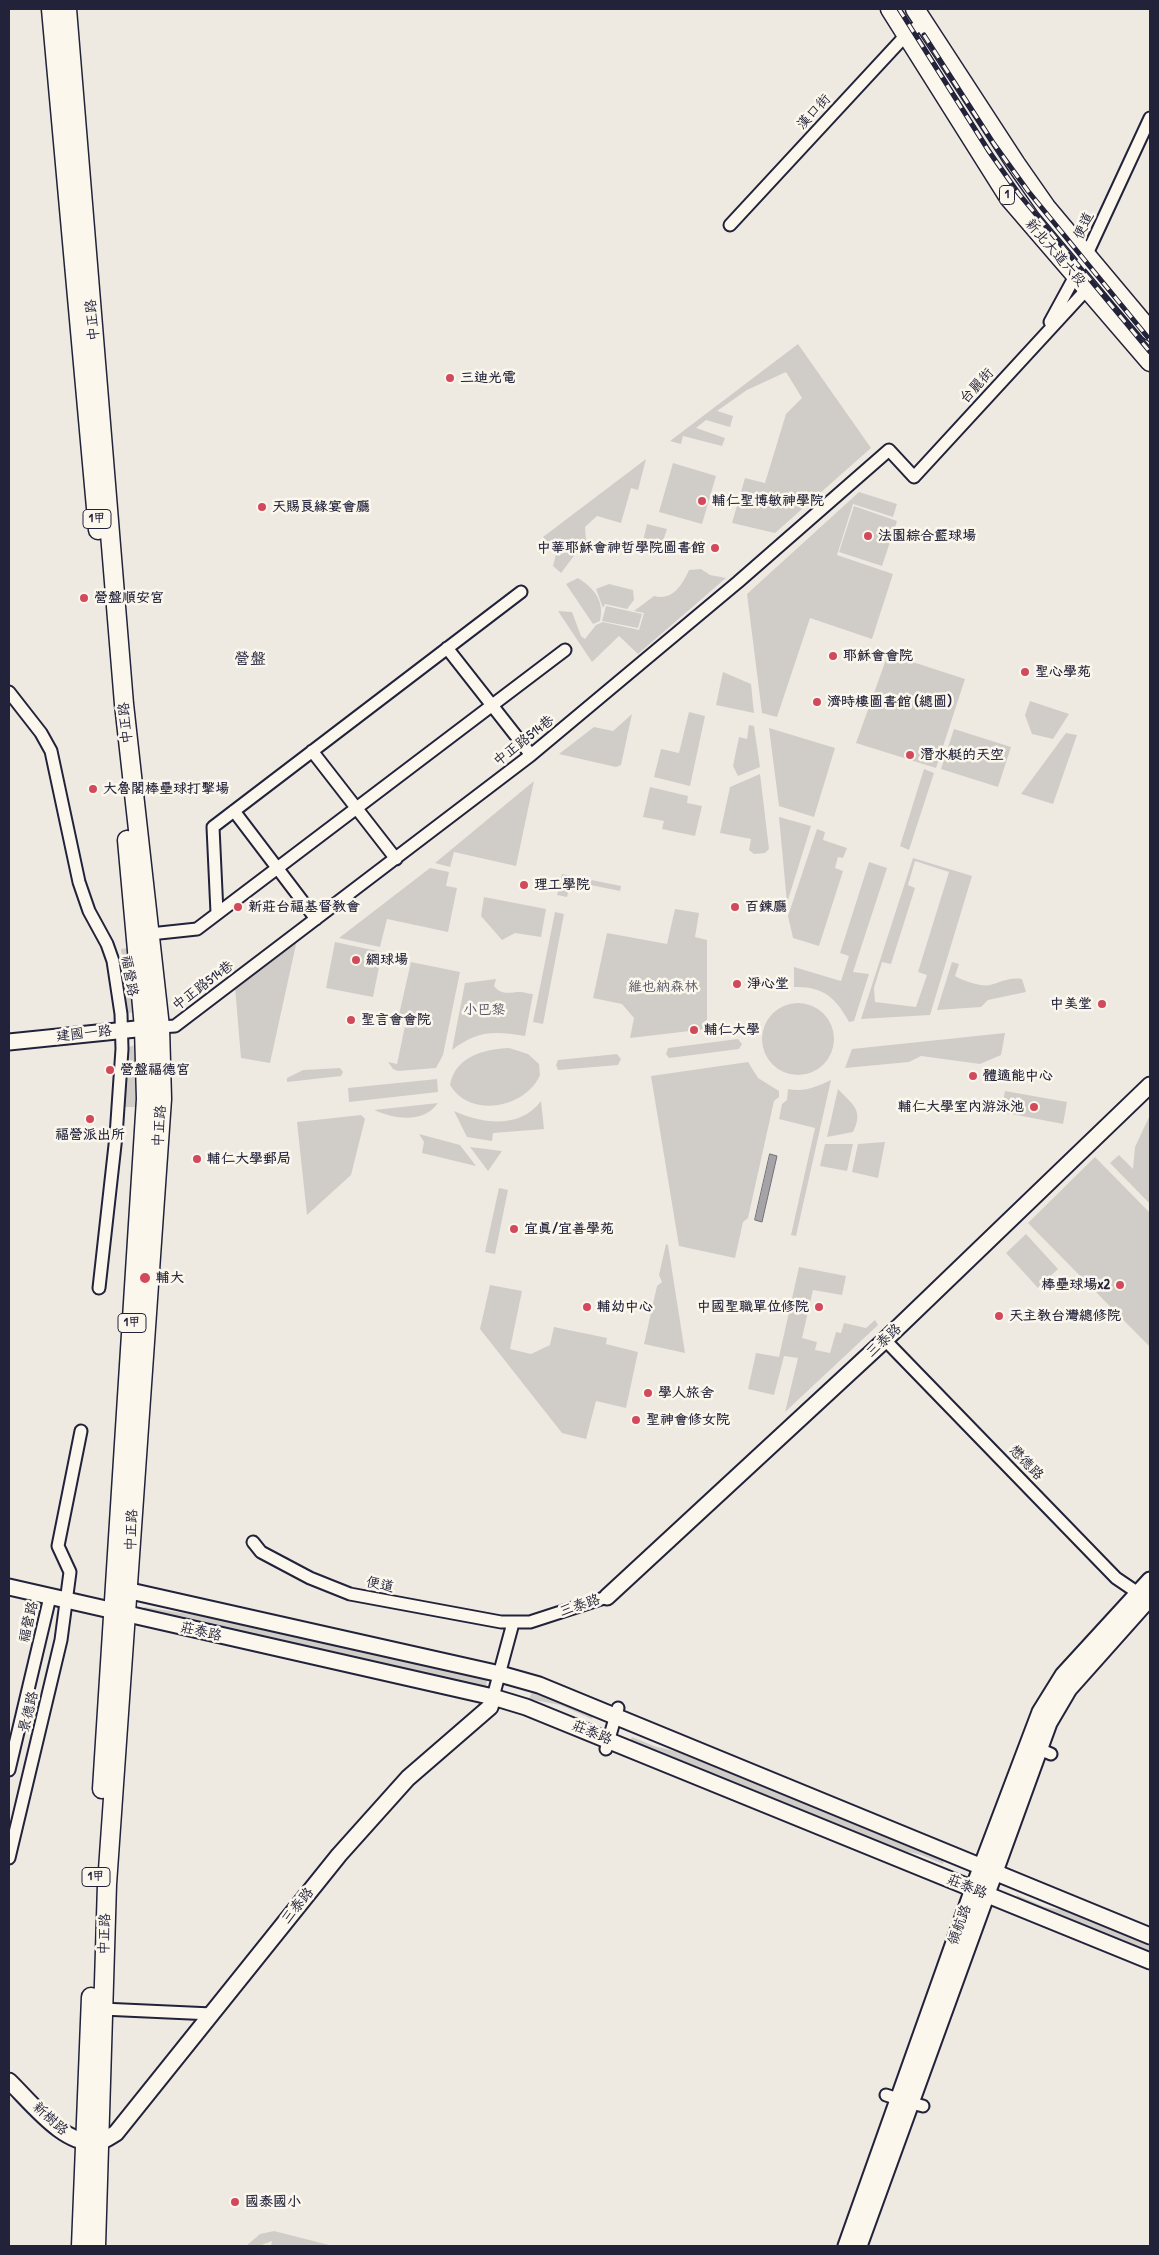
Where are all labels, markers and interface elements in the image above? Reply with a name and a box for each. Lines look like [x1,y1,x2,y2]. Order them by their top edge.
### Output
street label: 漢口街 [794,91,834,133]
road number: 1 [1000,186,1014,204]
street label: 便道 [1070,210,1098,242]
street label: 新北大道六段 [1021,216,1089,290]
street label: 中正路 [83,298,103,342]
street label: 台麗街 [957,365,997,407]
place label: 三迪光電 [460,370,516,386]
marker: 三迪光電 [444,372,456,384]
place label: 輔仁聖博敏神學院 [712,493,824,509]
marker: 輔仁聖博敏神學院 [696,495,708,507]
place label: 天賜良緣宴會廳 [272,499,370,515]
marker: 天賜良緣宴會廳 [256,501,268,513]
road number: 1甲 [83,509,111,528]
place label: 法園綜合籃球場 [878,528,976,544]
marker: 法園綜合籃球場 [862,530,874,542]
place label: 中華耶穌會神哲學院圖書館 [537,540,705,556]
marker: 中華耶穌會神哲學院圖書館 [709,542,721,554]
place label: 營盤順安宮 [94,590,164,606]
marker: 營盤順安宮 [78,592,90,604]
place label: 耶穌會會院 [843,648,913,664]
district label: 營盤 [234,650,266,670]
marker: 耶穌會會院 [827,650,839,662]
place label: 聖心學苑 [1035,664,1091,680]
marker: 聖心學苑 [1019,666,1031,678]
place label: 濟時樓圖書館 (總圖) [827,694,952,710]
marker: 濟時樓圖書館 (總圖) [811,696,823,708]
street label: 中正路 [116,701,136,745]
street label: 中正路514巷 [490,712,558,770]
place label: 潛水艇的天空 [920,747,1004,763]
marker: 潛水艇的天空 [904,749,916,761]
place label: 大魯閣棒壘球打擊場 [103,781,229,797]
marker: 大魯閣棒壘球打擊場 [87,783,99,795]
place label: 理工學院 [534,877,590,893]
marker: 理工學院 [518,879,530,891]
place label: 新莊台福基督教會 [248,899,360,915]
place label: 百鍊廳 [745,899,787,915]
marker: 新莊台福基督教會 [232,901,244,913]
marker: 百鍊廳 [729,901,741,913]
place label: 網球場 [366,952,408,968]
street label: 福營路 [117,954,141,998]
marker: 網球場 [350,954,362,966]
street label: 中正路514巷 [169,958,237,1014]
place label: 淨心堂 [747,976,789,992]
marker: 淨心堂 [731,978,743,990]
park label: 維也納森林 [628,979,698,995]
place label: 中美堂 [1050,996,1092,1012]
marker: 中美堂 [1096,998,1108,1010]
park label: 小巴黎 [463,1002,505,1018]
place label: 聖言會會院 [361,1012,431,1028]
marker: 聖言會會院 [345,1014,357,1026]
place label: 輔仁大學 [704,1022,760,1038]
street label: 建國一路 [55,1023,113,1045]
marker: 輔仁大學 [688,1024,700,1036]
place label: 營盤福德宮 [120,1062,190,1078]
marker: 營盤福德宮 [104,1064,116,1076]
place label: 體適能中心 [983,1068,1053,1084]
marker: 體適能中心 [967,1070,979,1082]
place label: 輔仁大學室內游泳池 [898,1099,1024,1115]
marker: 輔仁大學室內游泳池 [1028,1101,1040,1113]
street label: 中正路 [150,1104,170,1148]
marker: 福營派出所 [84,1113,96,1125]
place label: 福營派出所 [55,1127,125,1143]
place label: 輔仁大學郵局 [207,1151,291,1167]
marker: 輔仁大學郵局 [191,1153,203,1165]
place label: 宜真/宜善學苑 [524,1221,614,1237]
marker: 宜真/宜善學苑 [508,1223,520,1235]
place label: 輔大 [156,1270,184,1286]
marker: 輔大 [138,1271,152,1285]
place label: 棒壘球場x2 [1041,1277,1110,1293]
marker: 棒壘球場x2 [1114,1279,1126,1291]
place label: 輔幼中心 [597,1299,653,1315]
place label: 中國聖職單位修院 [697,1299,809,1315]
marker: 輔幼中心 [581,1301,593,1313]
marker: 中國聖職單位修院 [813,1301,825,1313]
place label: 天主教台灣總修院 [1009,1308,1121,1324]
marker: 天主教台灣總修院 [993,1310,1005,1322]
road number: 1甲 [118,1314,146,1332]
street label: 三泰路 [863,1321,905,1361]
place label: 學人旅舍 [658,1385,714,1401]
marker: 學人旅舍 [642,1387,654,1399]
place label: 聖神會修女院 [646,1412,730,1428]
marker: 聖神會修女院 [630,1414,642,1426]
street label: 懋德路 [1005,1442,1047,1484]
street label: 中正路 [123,1509,141,1551]
street label: 便道 [365,1574,395,1596]
street label: 三泰路 [557,1591,603,1621]
street label: 福營路 [16,1600,42,1644]
street label: 莊泰路 [179,1619,223,1645]
street label: 景德路 [16,1690,42,1734]
street label: 莊泰路 [569,1717,615,1749]
road number: 1甲 [82,1868,110,1886]
street label: 莊泰路 [944,1871,990,1903]
street label: 三泰路 [278,1884,318,1928]
street label: 領航路 [945,1902,975,1948]
street label: 中正路 [96,1913,114,1955]
street label: 新樹路 [29,2099,71,2139]
place label: 國泰國小 [245,2194,301,2210]
marker: 國泰國小 [229,2196,241,2208]

